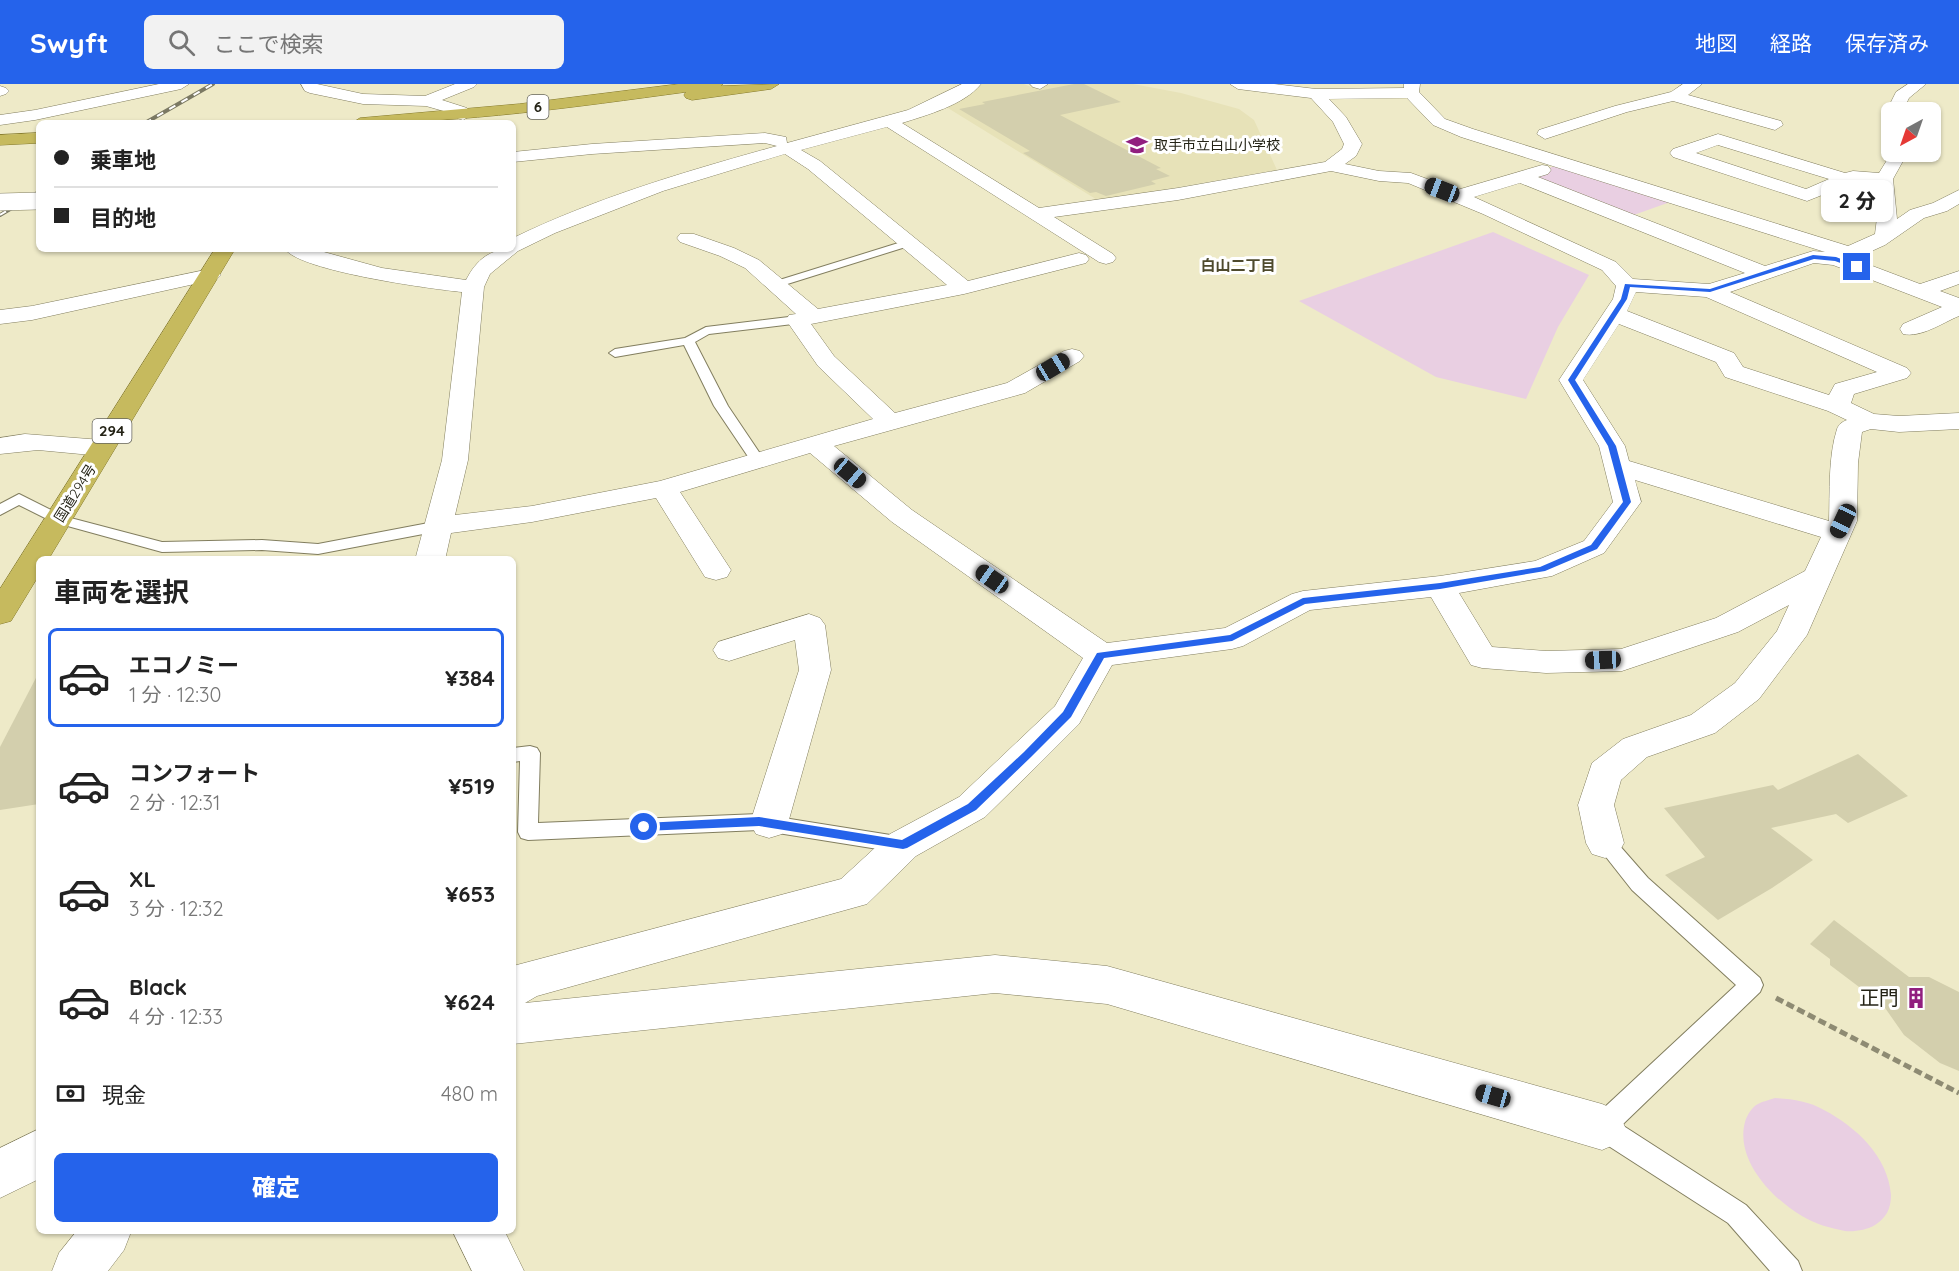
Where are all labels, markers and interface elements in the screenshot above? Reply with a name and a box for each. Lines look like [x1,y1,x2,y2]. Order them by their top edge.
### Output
search box [144,15,564,69]
text: Swyft [30,25,108,60]
icon: search [165,26,198,59]
text: ここで検索 [213,30,323,58]
text: 地図 [1695,30,1737,56]
text: 経路 [1770,30,1812,56]
text: 保存済み [1845,30,1929,56]
road number: 6 [528,95,548,119]
north arrow [1881,102,1941,162]
map controls [1881,102,1941,162]
school or university icon: 取手市立白山小学校 [1125,133,1149,157]
place label: 取手市立白山小学校 [1154,136,1280,154]
text: 乗車地 [90,146,156,174]
car [1422,175,1462,205]
callout: 2 分 [1821,180,1893,222]
text: 2 分 [1839,188,1875,213]
text: 目的地 [90,204,156,232]
route end [1843,253,1870,280]
district label: 白山二丁目 [1200,256,1276,275]
car [1033,350,1073,384]
road number: 294 [92,419,132,443]
car [830,455,870,491]
street label: 国道294号 [50,461,100,525]
car [1827,501,1859,541]
car [972,561,1012,597]
text: 車両を選択 [54,575,189,609]
car [1585,650,1621,670]
icon: car [57,651,111,705]
text: エコノミー [129,651,239,679]
text: ¥384 [445,664,495,692]
text: 1 分 · 12:30 [129,682,221,707]
icon: car [57,759,111,813]
text: コンフォート [129,759,260,787]
text: ¥519 [448,772,495,800]
text: 2 分 · 12:31 [129,790,220,815]
route start [630,813,657,840]
text: XL [129,865,156,893]
icon: car [57,867,111,921]
text: ¥653 [445,880,495,908]
text: 3 分 · 12:32 [129,896,224,921]
text: Black [129,973,187,1001]
icon: car [57,975,111,1029]
place label: 正門 [1859,985,1899,1010]
building icon: 正門 [1904,986,1928,1010]
text: ¥624 [444,988,495,1016]
text: 4 分 · 12:33 [129,1004,223,1029]
icon: cash [54,1077,87,1110]
text: 現金 [102,1081,146,1109]
text: 480 m [441,1081,498,1106]
car [1473,1082,1513,1110]
button: 確定 [54,1153,498,1222]

